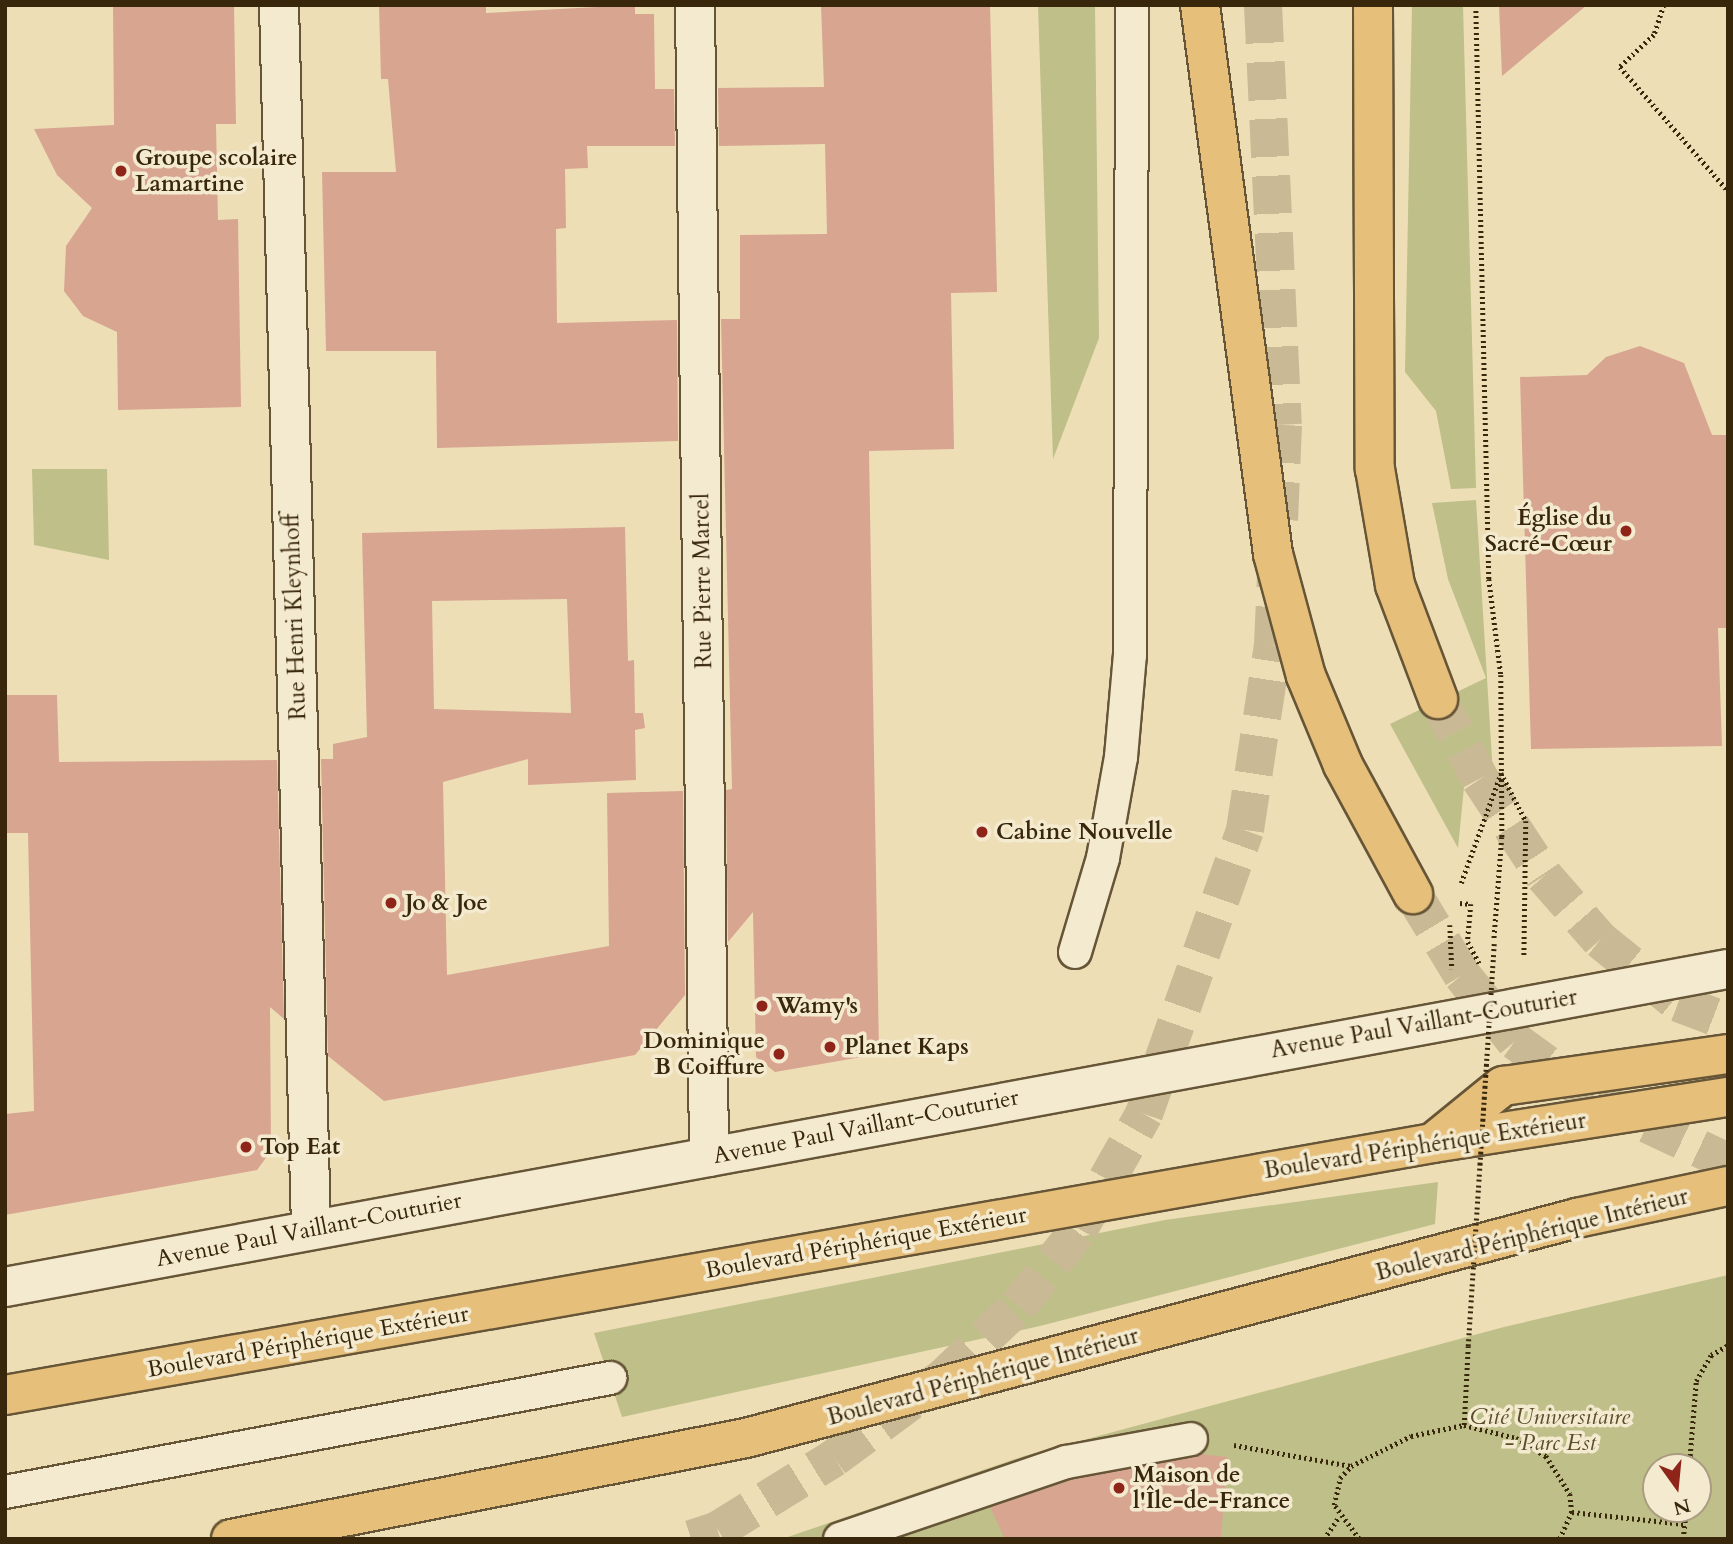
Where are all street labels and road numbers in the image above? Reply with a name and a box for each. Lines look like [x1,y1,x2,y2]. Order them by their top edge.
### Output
street label: Rue Pierre Marcel [688,493,718,669]
street label: Rue Henri Kleynhoff [278,513,312,721]
street label: Avenue Paul Vaillant-Couturier [1269,983,1579,1065]
street label: Avenue Paul Vaillant-Couturier [711,1084,1021,1170]
street label: Boulevard Périphérique Extérieur [1262,1107,1588,1185]
street label: Boulevard Périphérique Intérieur [1373,1183,1691,1287]
street label: Avenue Paul Vaillant-Couturier [154,1187,464,1273]
street label: Boulevard Périphérique Extérieur [703,1201,1029,1285]
street label: Boulevard Périphérique Extérieur [145,1300,471,1384]
street label: Boulevard Périphérique Intérieur [824,1322,1142,1432]

